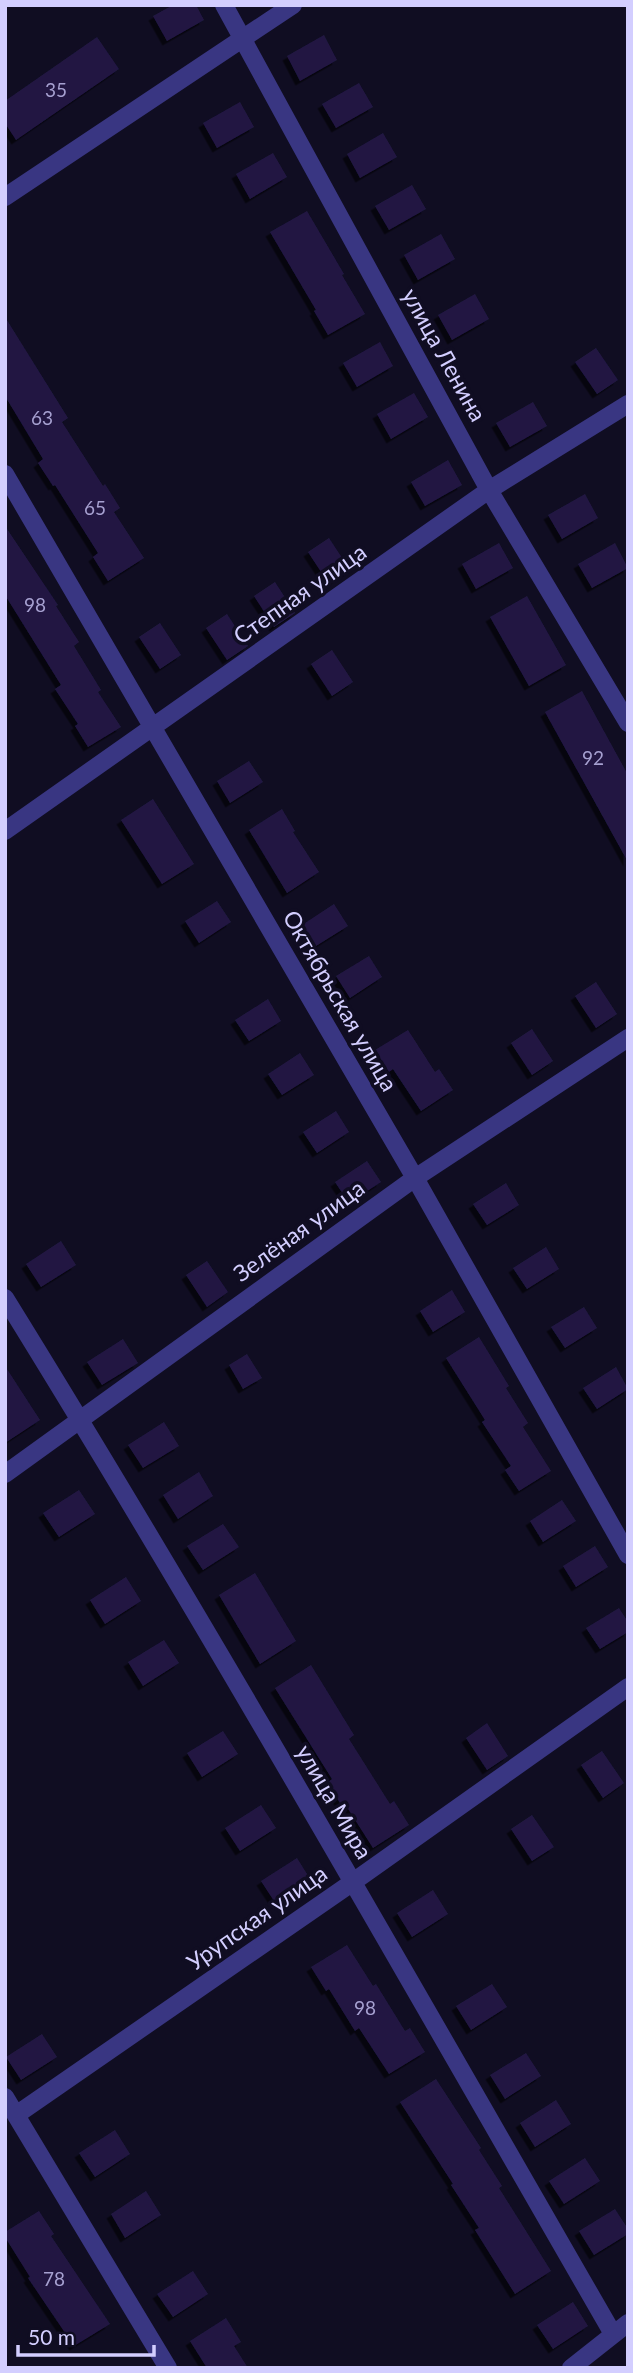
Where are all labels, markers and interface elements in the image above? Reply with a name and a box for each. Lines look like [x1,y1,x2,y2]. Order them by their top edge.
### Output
house number: 35 [45,78,67,101]
street label: улица Ленина [397,283,493,426]
house number: 63 [31,406,53,429]
house number: 65 [84,496,106,519]
street label: Степная улица [228,537,371,649]
house number: 98 [24,593,46,616]
house number: 92 [582,746,604,769]
street label: Октябрьская улица [278,905,404,1096]
street label: Зелёная улица [227,1173,369,1287]
street label: улица Мира [291,1739,379,1864]
street label: Урупская улица [181,1859,332,1976]
house number: 98 [354,1996,376,2019]
house number: 78 [43,2267,65,2290]
scale bar [18,2314,154,2358]
text: 50 m [28,2324,75,2349]

